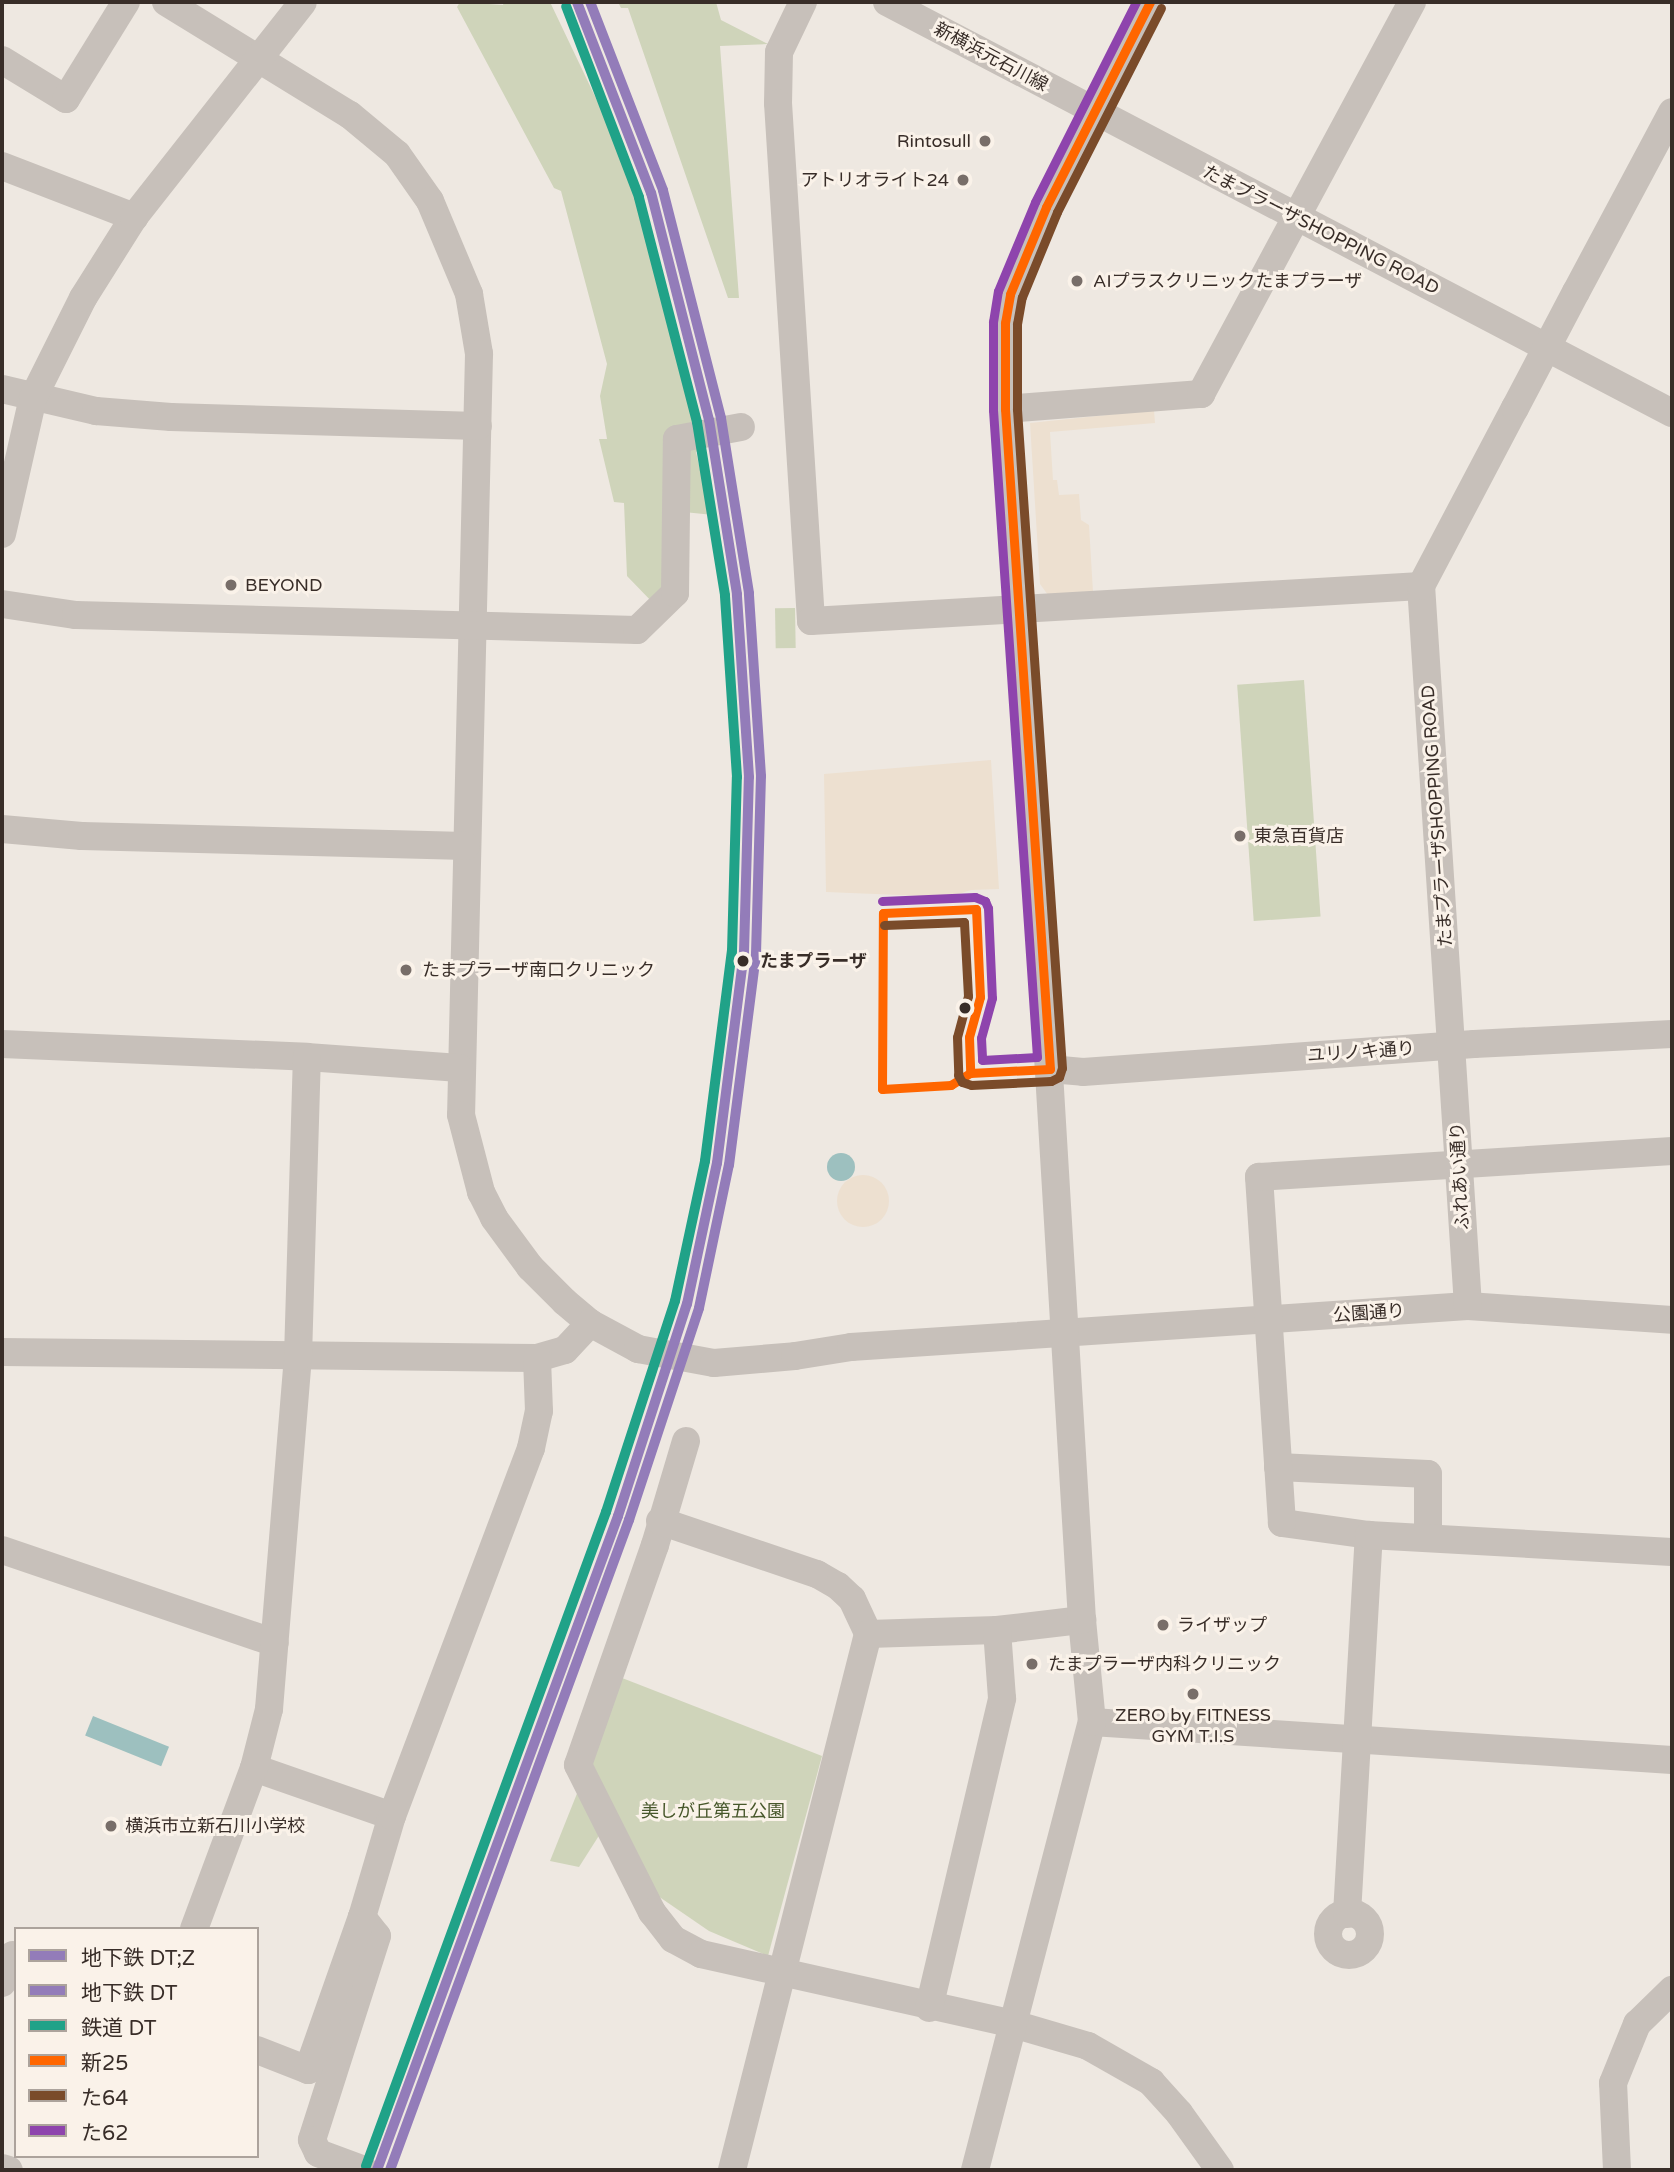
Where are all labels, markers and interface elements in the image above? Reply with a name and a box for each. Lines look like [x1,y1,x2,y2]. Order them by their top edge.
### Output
street label: 新横浜元石川線 [930,18,1052,96]
place label: Rintosull [897,130,971,152]
marker: Rintosull [977,133,993,149]
street label: たまプラーザSHOPPING ROAD [1199,161,1443,299]
place label: アトリオライト24 [800,169,949,191]
marker: アトリオライト24 [955,172,971,188]
place label: AIプラスクリニックたまプラーザ [1093,270,1364,292]
marker: AIプラスクリニックたまプラーザ [1067,271,1087,291]
place label: BEYOND [245,574,323,596]
marker: BEYOND [223,577,239,593]
street label: たまプラーザSHOPPING ROAD [1417,684,1457,948]
place label: 東急百貨店 [1254,825,1344,847]
marker: 東急百貨店 [1232,828,1248,844]
marker: たまプラーザ [732,950,754,972]
place label: たまプラーザ [760,950,868,972]
place label: たまプラーザ南口クリニック [422,959,656,981]
marker: たまプラーザ南口クリニック [396,960,416,980]
unlabelled marker [958,1001,972,1015]
street label: ユリノキ通り [1306,1037,1416,1067]
street label: ふれあい通り [1446,1122,1474,1230]
street label: 公園通り [1332,1300,1406,1326]
place label: ライザップ [1177,1614,1267,1636]
marker: ライザップ [1155,1617,1171,1633]
place label: たまプラーザ内科クリニック [1048,1653,1282,1675]
marker: たまプラーザ内科クリニック [1022,1654,1042,1674]
marker: ZERO by FITNESS GYM T.I.S [1185,1686,1201,1702]
place label: ZERO by FITNESS GYM T.I.S [1115,1705,1271,1748]
park label: 美しが丘第五公園 [641,1800,785,1822]
place label: 横浜市立新石川小学校 [125,1815,305,1837]
marker: 横浜市立新石川小学校 [103,1818,119,1834]
legend [14,1927,259,2158]
text: 地下鉄 DT;Z [81,1946,195,1971]
text: 地下鉄 DT [81,1981,177,2006]
text: 鉄道 DT [81,2016,156,2041]
text: 新25 [81,2051,128,2076]
text: た64 [81,2086,128,2111]
text: た62 [81,2121,128,2146]

